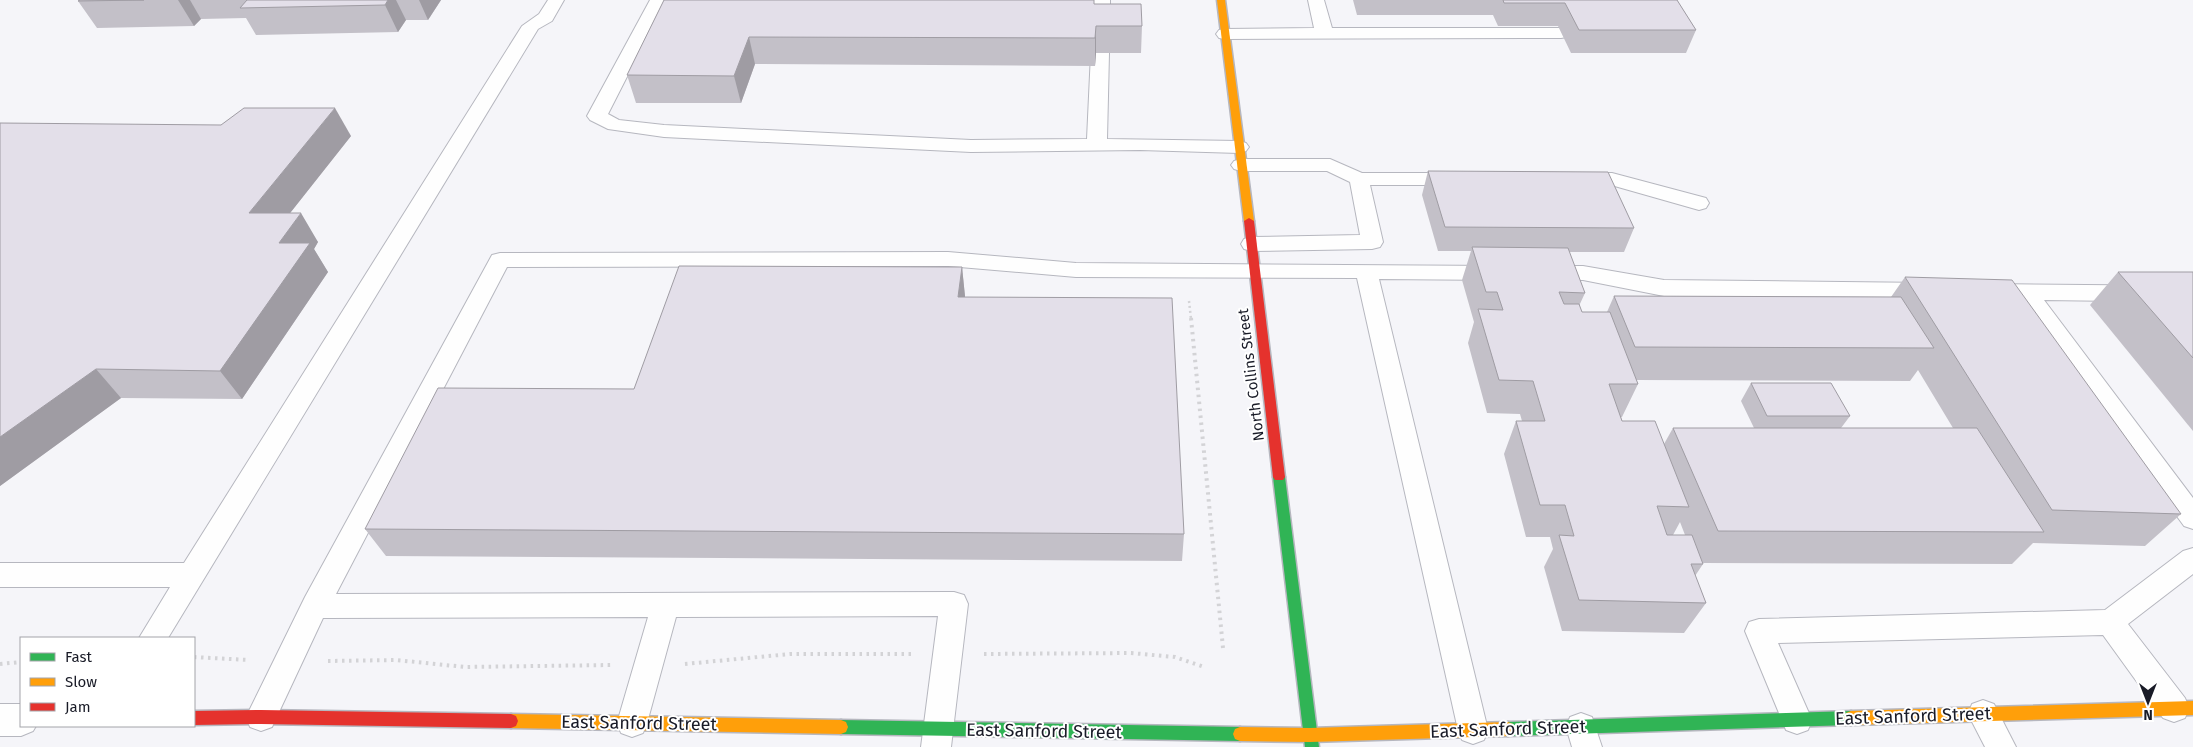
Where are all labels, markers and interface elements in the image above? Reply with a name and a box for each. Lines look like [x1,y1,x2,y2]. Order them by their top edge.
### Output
street label: North Collins Street [1234,307,1268,442]
legend [20,637,195,727]
text: Fast [65,648,92,666]
text: Slow [65,673,97,691]
north arrow [2123,677,2173,727]
text: Jam [65,698,91,716]
street label: East Sanford Street [1835,702,1992,730]
text: N [2143,706,2153,723]
street label: East Sanford Street [561,711,718,735]
street label: East Sanford Street [1430,715,1587,743]
street label: East Sanford Street [966,719,1123,743]

